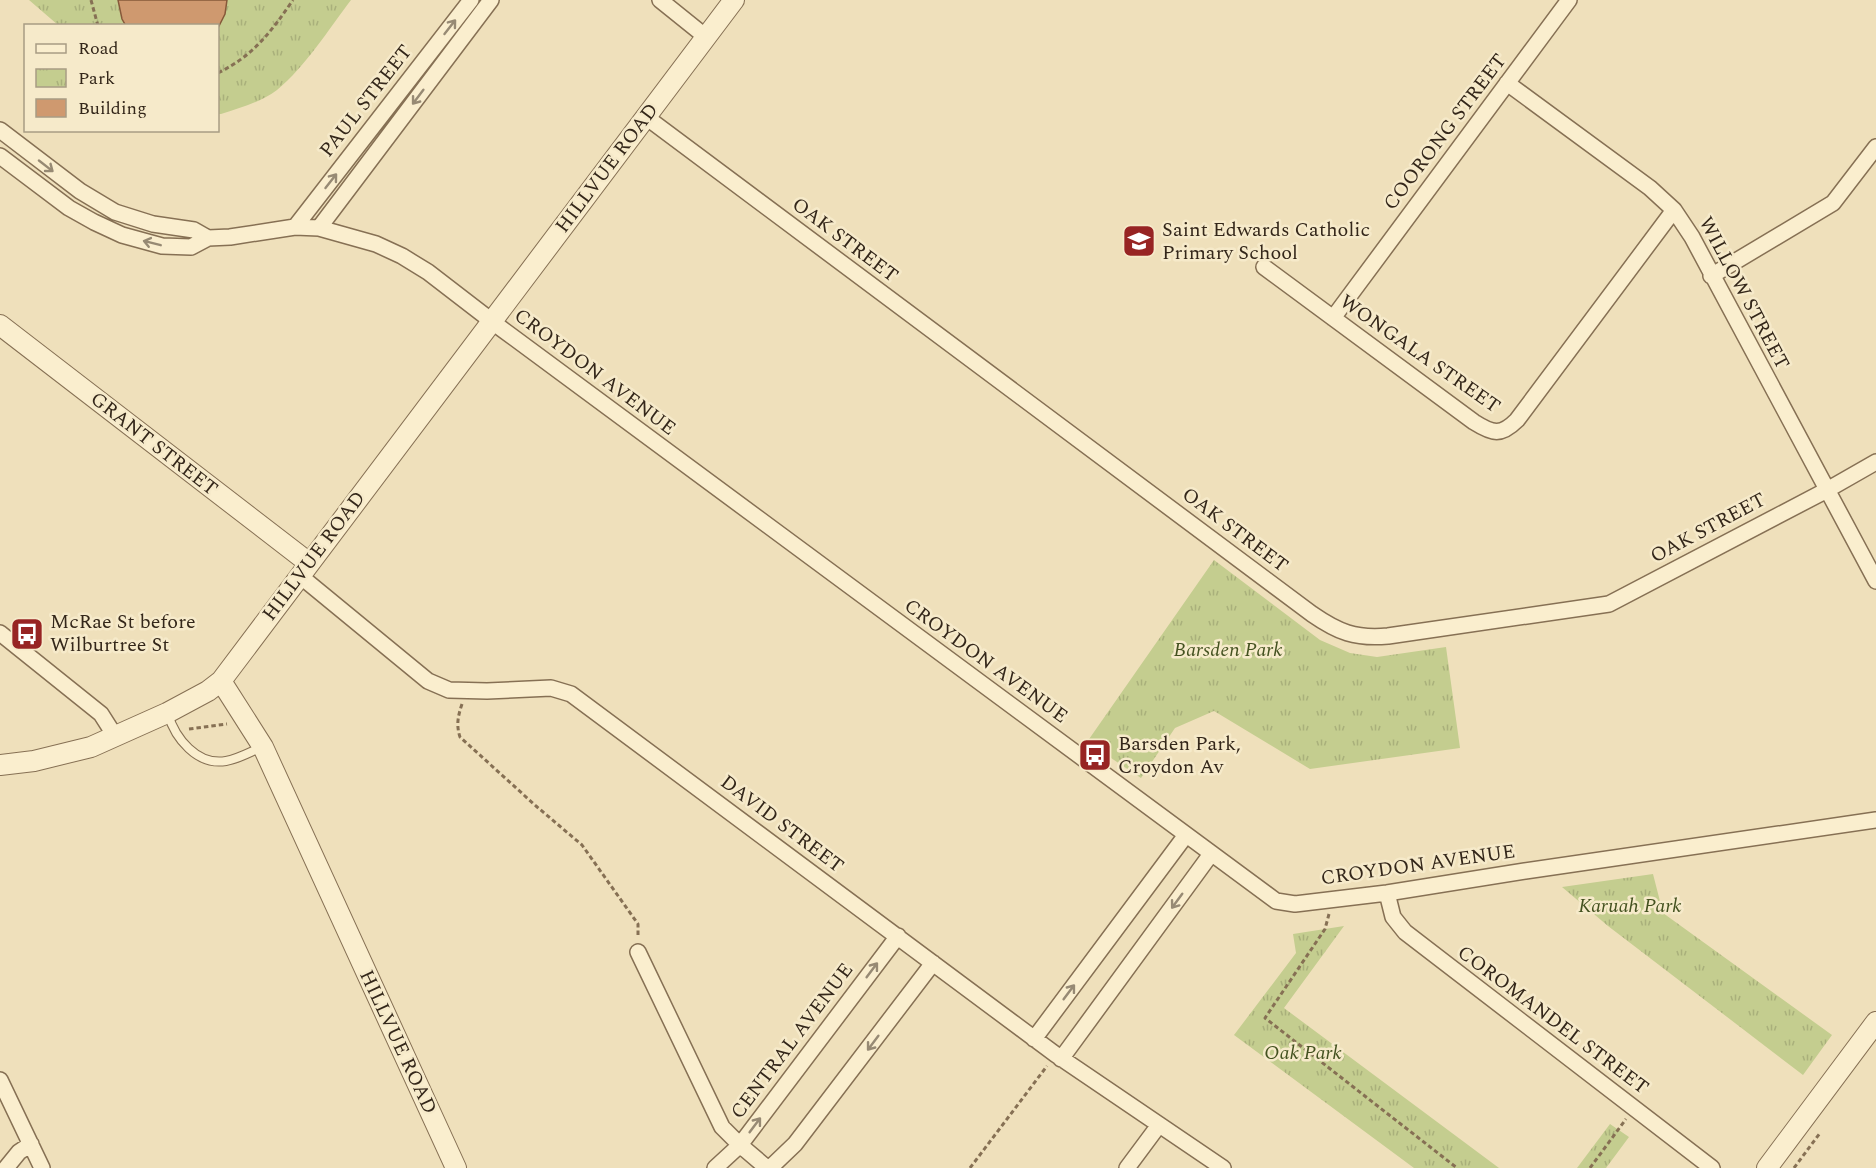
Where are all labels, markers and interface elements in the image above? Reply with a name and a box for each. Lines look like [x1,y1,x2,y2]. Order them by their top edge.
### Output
one-way arrow [444,19,457,35]
legend [24,24,219,132]
text: Road [78,35,119,62]
street label: PAUL STREET [312,38,420,164]
street label: COORONG STREET [1376,47,1514,217]
text: Park [78,65,115,92]
one-way arrow [411,89,424,105]
text: Building [78,95,147,122]
street label: HILLVUE ROAD [548,97,666,239]
one-way arrow [38,160,54,173]
one-way arrow [324,173,337,189]
street label: OAK STREET [785,190,905,290]
street label: WILLOW STREET [1691,211,1797,375]
place label: Saint Edwards Catholic Primary School [1162,215,1370,268]
school or university icon: Saint Edwards Catholic Primary School [1121,223,1157,259]
one-way arrow [143,237,162,248]
street label: WONGALA STREET [1333,287,1507,421]
street label: CROYDON AVENUE [508,301,682,443]
street label: GRANT STREET [84,384,224,504]
street label: OAK STREET [1175,480,1295,580]
street label: HILLVUE ROAD [255,485,373,627]
street label: OAK STREET [1645,485,1771,571]
street label: CROYDON AVENUE [898,591,1074,731]
place label: McRae St before Wilburtree St [50,607,196,660]
bus stop icon: McRae St before Wilburtree St [9,616,45,652]
park label: Barsden Park [1173,635,1283,665]
place label: Barsden Park, Croydon Av [1118,729,1241,782]
bus stop icon: Barsden Park, Croydon Av [1077,737,1113,773]
street label: DAVID STREET [714,767,850,881]
street label: CROYDON AVENUE [1319,836,1517,894]
park label: Karuah Park [1578,891,1682,921]
one-way arrow [1171,893,1184,909]
street label: COROMANDEL STREET [1451,938,1655,1102]
street label: CENTRAL AVENUE [723,957,861,1125]
one-way arrow [866,962,879,978]
street label: HILLVUE ROAD [351,965,445,1119]
one-way arrow [1063,984,1076,1000]
one-way arrow [866,1034,879,1050]
park label: Oak Park [1264,1038,1342,1068]
one-way arrow [748,1117,761,1133]

